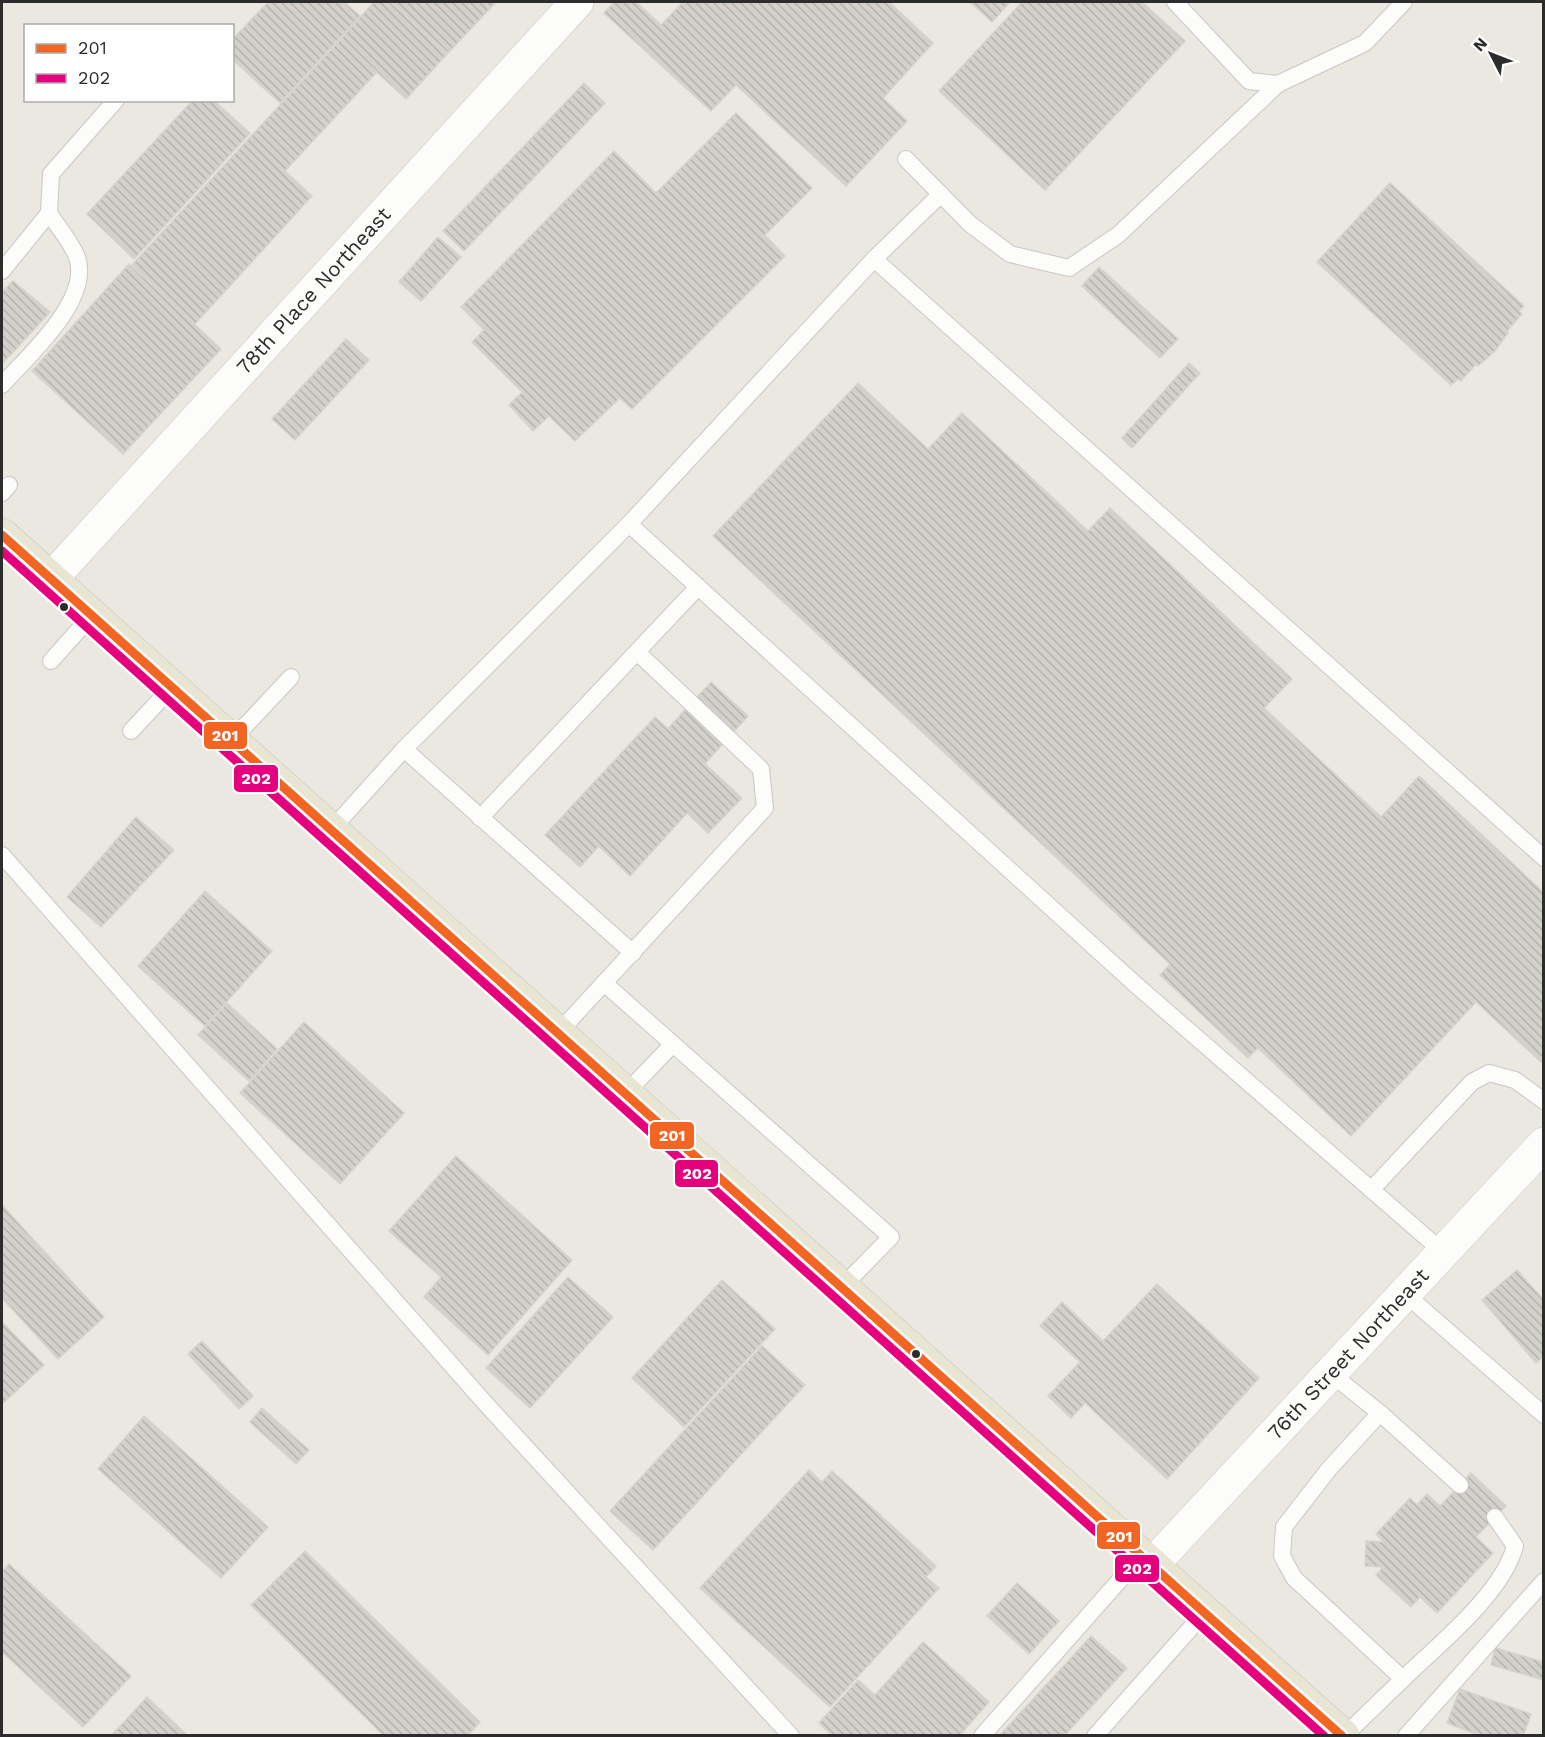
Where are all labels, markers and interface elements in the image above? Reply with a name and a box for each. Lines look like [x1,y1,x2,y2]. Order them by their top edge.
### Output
legend [24,24,234,102]
north arrow [1461,24,1521,84]
text: N [1469,34,1491,55]
text: 201 [78,37,107,58]
text: 202 [78,67,110,88]
street label: 78th Place Northeast [231,202,396,379]
unlabelled marker [58,601,70,613]
line badge: 201 [203,721,248,750]
text: 201 [212,726,238,745]
line badge: 202 [233,764,279,793]
text: 202 [241,769,271,788]
line badge: 201 [649,1121,695,1150]
text: 201 [659,1126,685,1145]
line badge: 202 [674,1159,719,1188]
text: 202 [682,1164,712,1183]
street label: 76th Street Northeast [1262,1263,1434,1445]
unlabelled marker [910,1348,922,1360]
line badge: 201 [1096,1521,1141,1550]
text: 201 [1106,1527,1132,1546]
line badge: 202 [1114,1554,1160,1583]
text: 202 [1122,1559,1152,1578]

